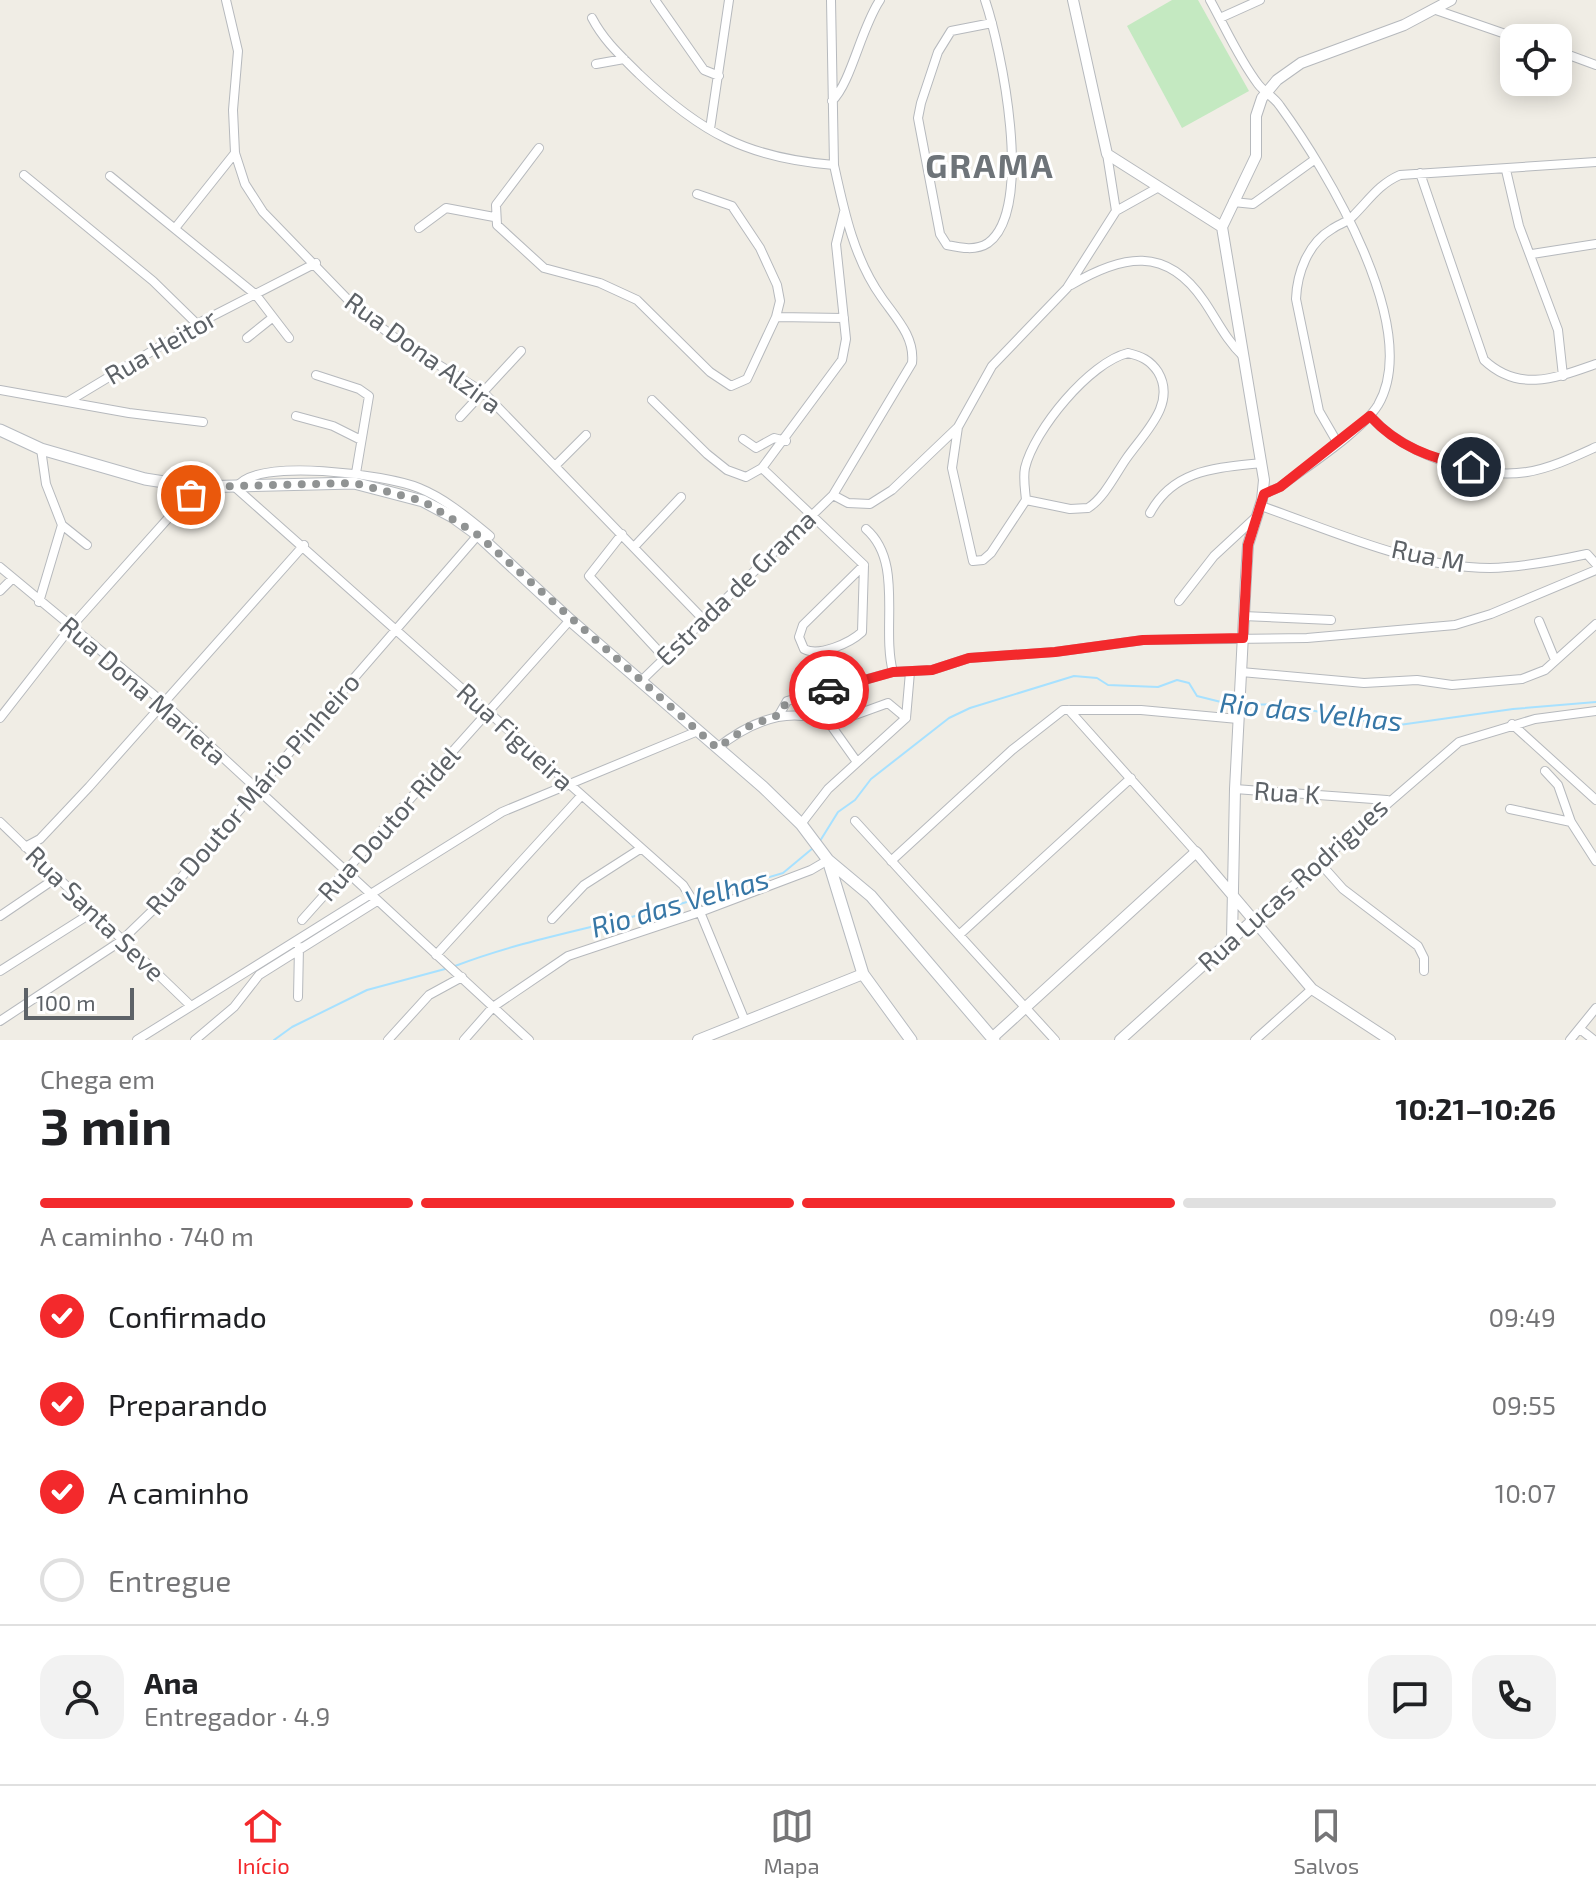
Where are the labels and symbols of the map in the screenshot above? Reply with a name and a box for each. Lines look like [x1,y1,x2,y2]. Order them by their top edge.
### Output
district label: GRAMA [925,144,1055,185]
street label: Rua Dona Alzira [340,285,508,419]
street label: Rua Heitor [99,301,222,390]
pin [1437,433,1505,501]
pin [157,461,225,529]
street label: Estrada de Grama [649,503,821,671]
street label: Rua M [1389,532,1468,577]
street label: Rua Dona Marieta [54,609,233,771]
courier [789,650,869,730]
street label: Rua Doutor Mário Pinheiro [138,666,365,920]
street label: Rua Figueira [451,676,581,796]
water label: Rio das Velhas [1218,685,1404,738]
street label: Rua Doutor Ridel [310,739,466,907]
street label: Rua K [1253,774,1321,809]
street label: Rua Lucas Rodrigues [1191,791,1393,977]
street label: Rua Santa Seve [20,839,172,987]
water label: Rio das Velhas [587,860,773,944]
scale bar [24,984,134,1020]

